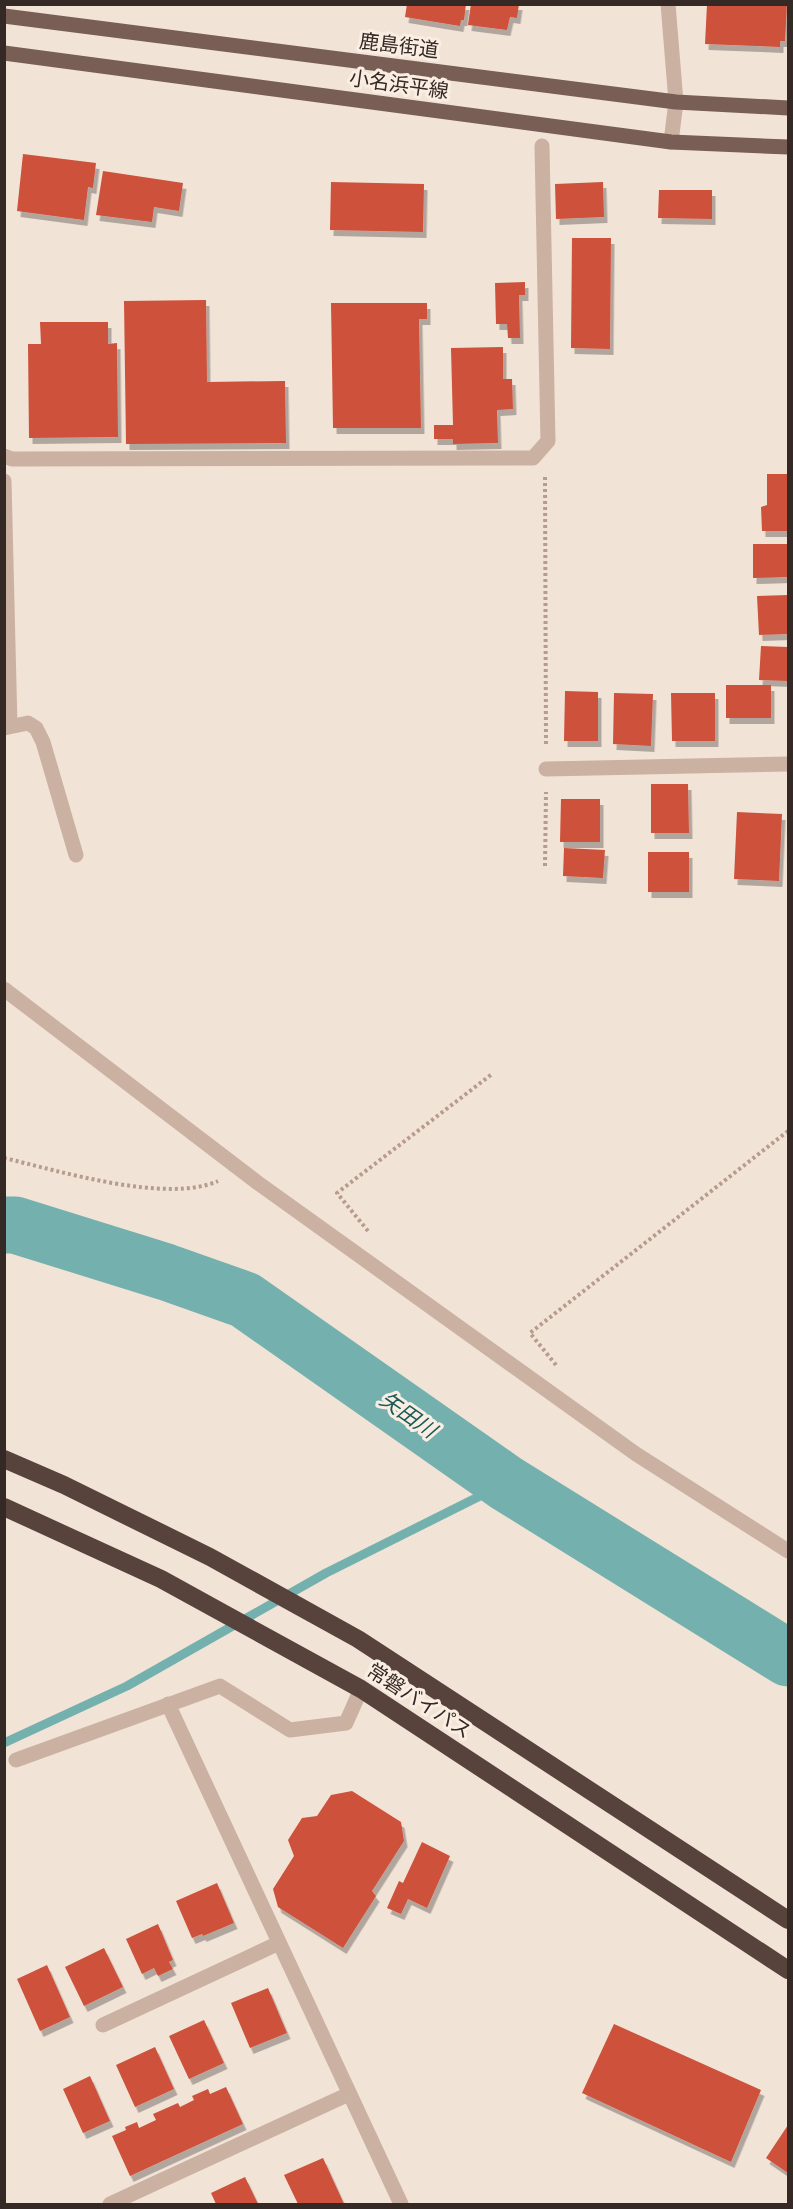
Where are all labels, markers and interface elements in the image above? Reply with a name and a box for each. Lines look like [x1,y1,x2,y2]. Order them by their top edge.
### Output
street label: 鹿島街道 [358,30,440,62]
street label: 小名浜平線 [348,67,450,103]
water label: 矢田川 [375,1387,442,1444]
street label: 常磐バイパス [363,1659,475,1743]

